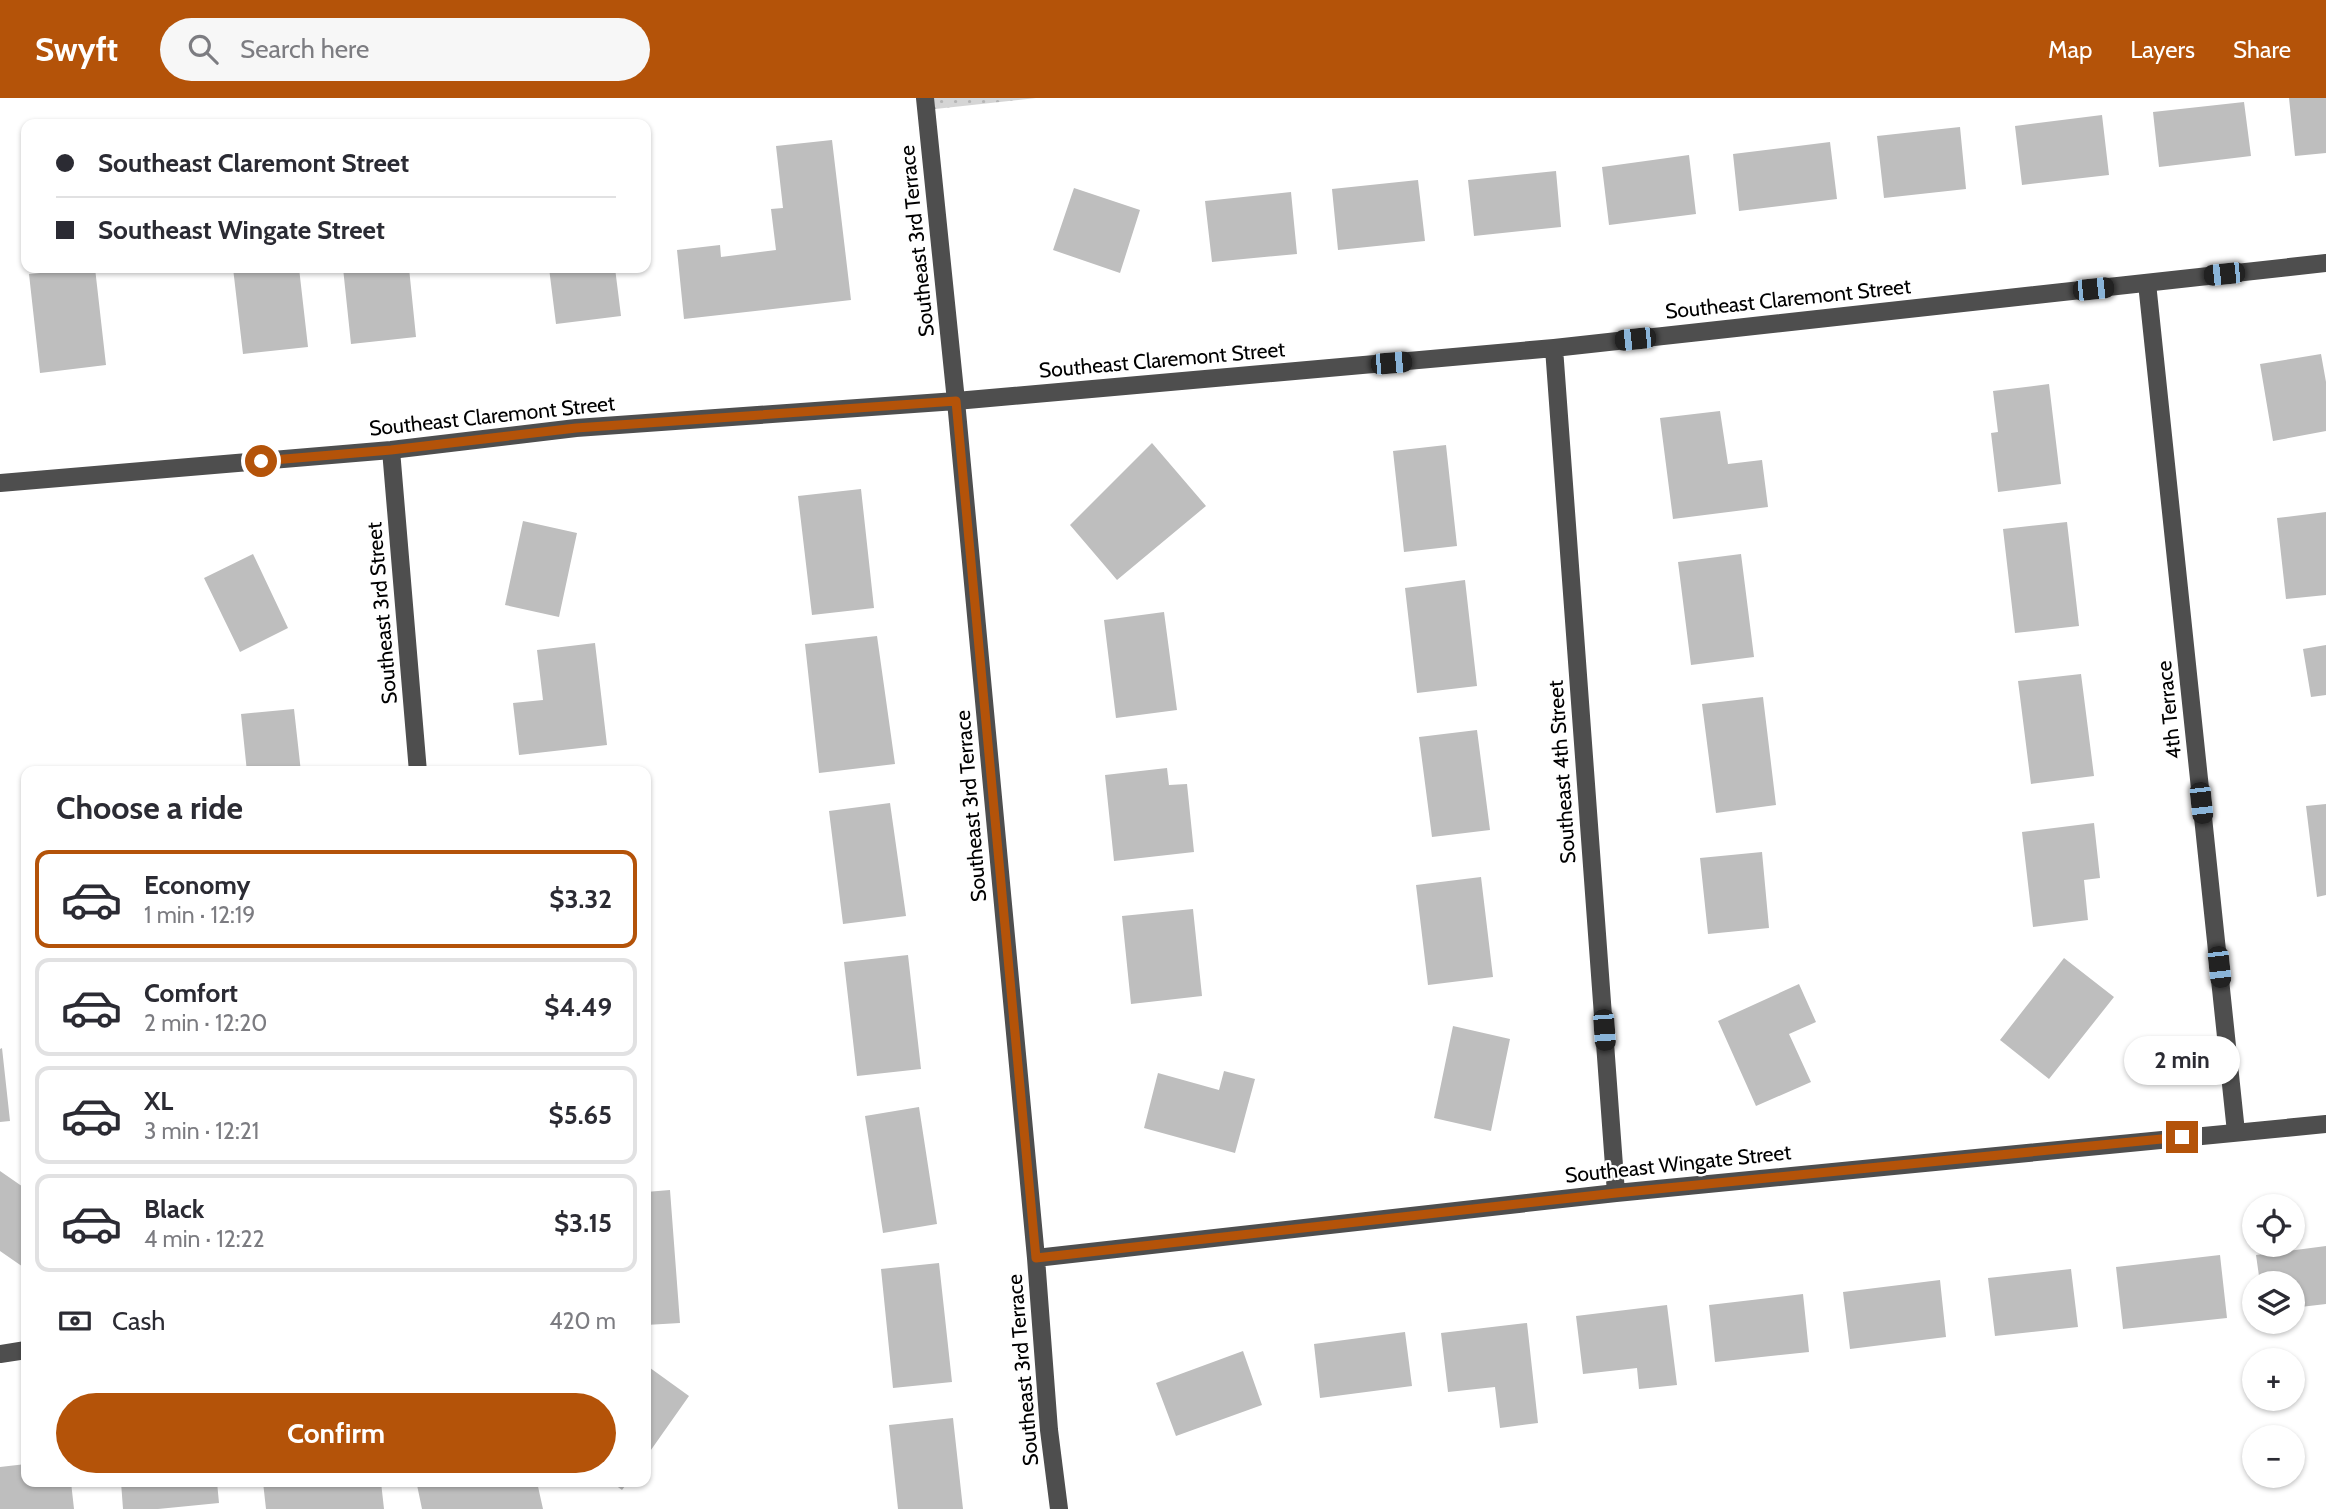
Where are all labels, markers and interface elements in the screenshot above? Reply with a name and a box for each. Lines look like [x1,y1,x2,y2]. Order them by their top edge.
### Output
search box [160,18,650,81]
text: Swyft [35,29,118,69]
icon: search [184,30,222,68]
text: Search here [240,33,369,65]
text: Map [2048,35,2092,64]
text: Layers [2130,35,2195,64]
text: Share [2233,35,2291,64]
street label: Southeast 3rd Terrace [894,144,939,338]
text: Southeast Claremont Street [98,147,409,179]
text: Southeast Wingate Street [98,214,385,246]
car [2203,261,2246,287]
street label: Southeast Claremont Street [1664,273,1912,324]
car [2072,276,2115,302]
car [1614,326,1657,352]
street label: Southeast Claremont Street [1038,336,1286,383]
car [1370,351,1413,375]
street label: Southeast Claremont Street [368,390,616,441]
route start [245,445,277,477]
street label: Southeast 3rd Street [361,521,402,705]
street label: 4th Terrace [2151,659,2186,761]
street label: Southeast 4th Street [1543,679,1580,865]
street label: Southeast 3rd Terrace [950,709,991,903]
car [2189,781,2214,825]
text: Choose a ride [56,788,243,827]
icon: car [60,868,123,931]
text: Economy [144,869,250,901]
text: $3.32 [549,883,612,915]
text: 1 min · 12:19 [144,901,255,929]
car [2207,945,2232,989]
icon: car [60,976,123,1039]
text: Comfort [144,977,238,1009]
text: $4.49 [544,991,612,1023]
car [1593,1008,1616,1052]
text: 2 min · 12:20 [144,1009,267,1037]
callout: 2 min [2124,1035,2240,1084]
text: 2 min [2154,1046,2210,1074]
icon: car [60,1084,123,1147]
text: XL [144,1085,173,1117]
text: $5.65 [549,1099,612,1131]
text: 3 min · 12:21 [144,1117,259,1145]
route end [2166,1121,2198,1153]
street label: Southeast Wingate Street [1564,1139,1792,1188]
icon: car [60,1192,123,1255]
text: Black [144,1193,204,1225]
map controls [2242,1194,2305,1488]
button: locate [2242,1194,2305,1257]
text: $3.15 [554,1207,612,1239]
text: 4 min · 12:22 [144,1225,265,1253]
button: layers [2242,1271,2305,1334]
street label: Southeast 3rd Terrace [1002,1273,1043,1467]
icon: cash [56,1302,94,1340]
text: Cash [112,1305,165,1337]
text: 420 m [549,1307,616,1335]
button: + [2242,1348,2305,1411]
button: Confirm [56,1393,616,1473]
button: − [2242,1425,2305,1488]

